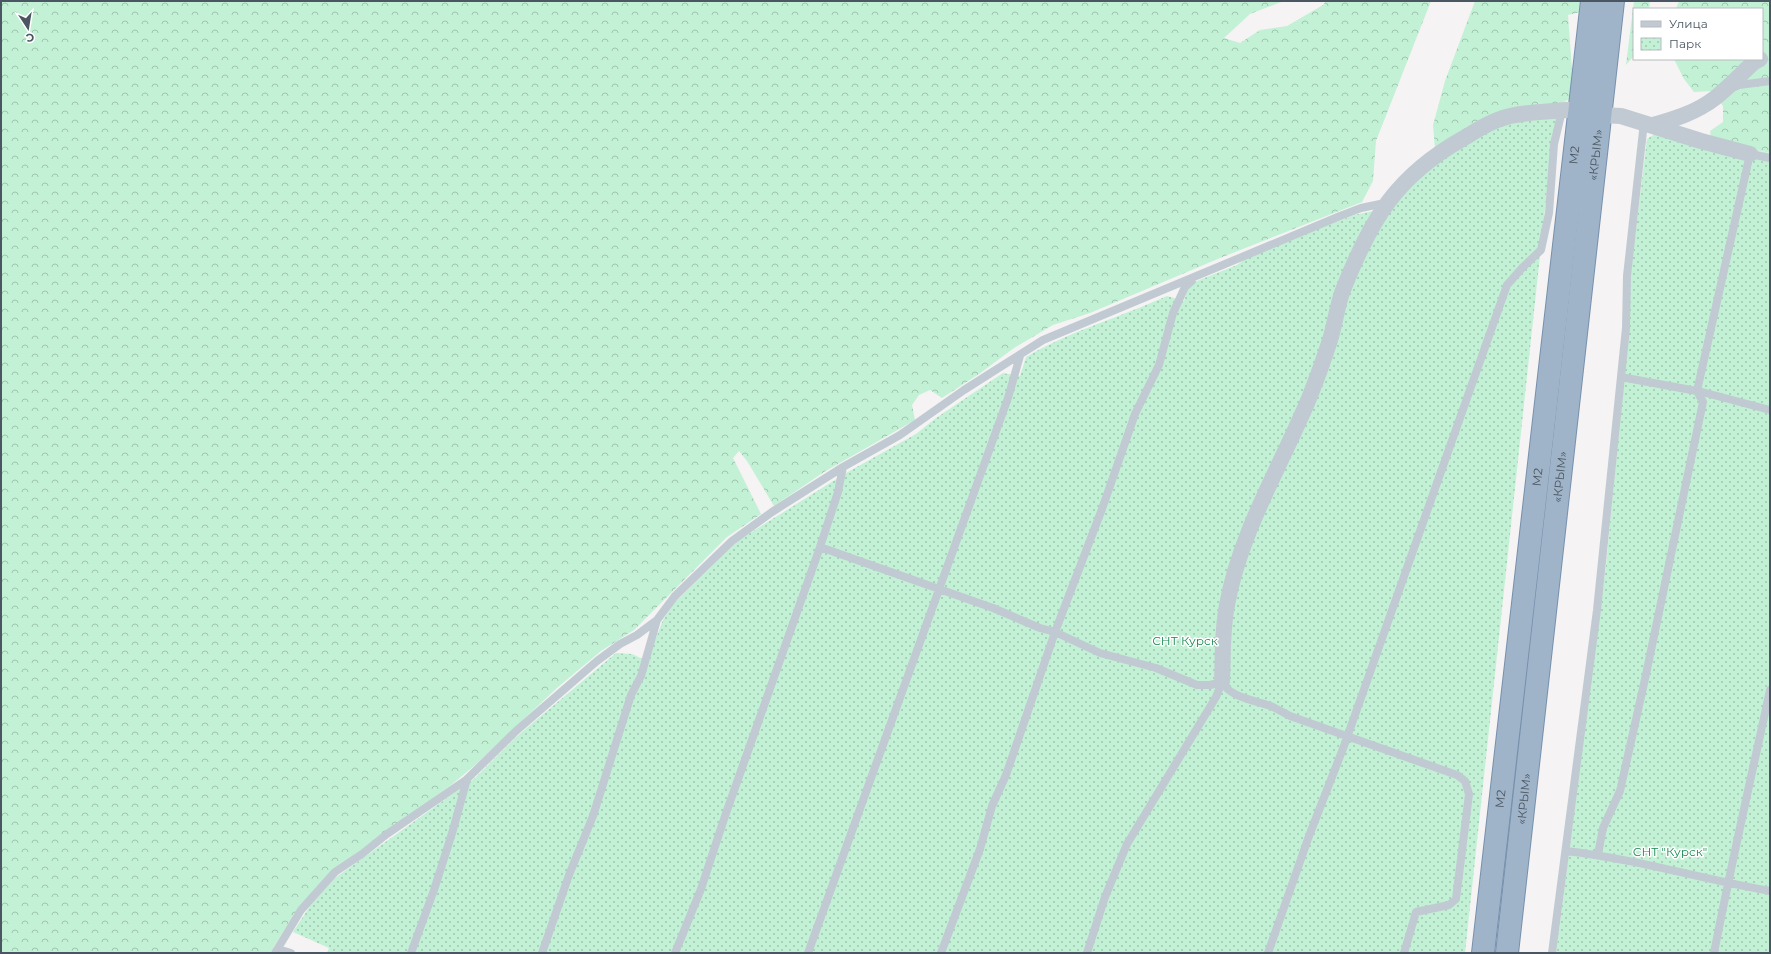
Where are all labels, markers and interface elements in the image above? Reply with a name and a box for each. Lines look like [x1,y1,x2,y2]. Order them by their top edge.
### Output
north arrow [8,8,48,48]
legend [1633,8,1763,60]
text: Улица [1669,16,1708,31]
text: С [25,30,35,45]
text: Парк [1669,36,1701,51]
street label: «КРЫМ» [1585,128,1606,181]
street label: М2 [1565,145,1582,165]
street label: «КРЫМ» [1549,450,1570,503]
street label: М2 [1528,467,1546,487]
park label: СНТ Курск [1152,633,1218,648]
street label: «КРЫМ» [1513,772,1534,825]
street label: М2 [1492,789,1509,809]
park label: СНТ "Курск" [1633,844,1707,859]

